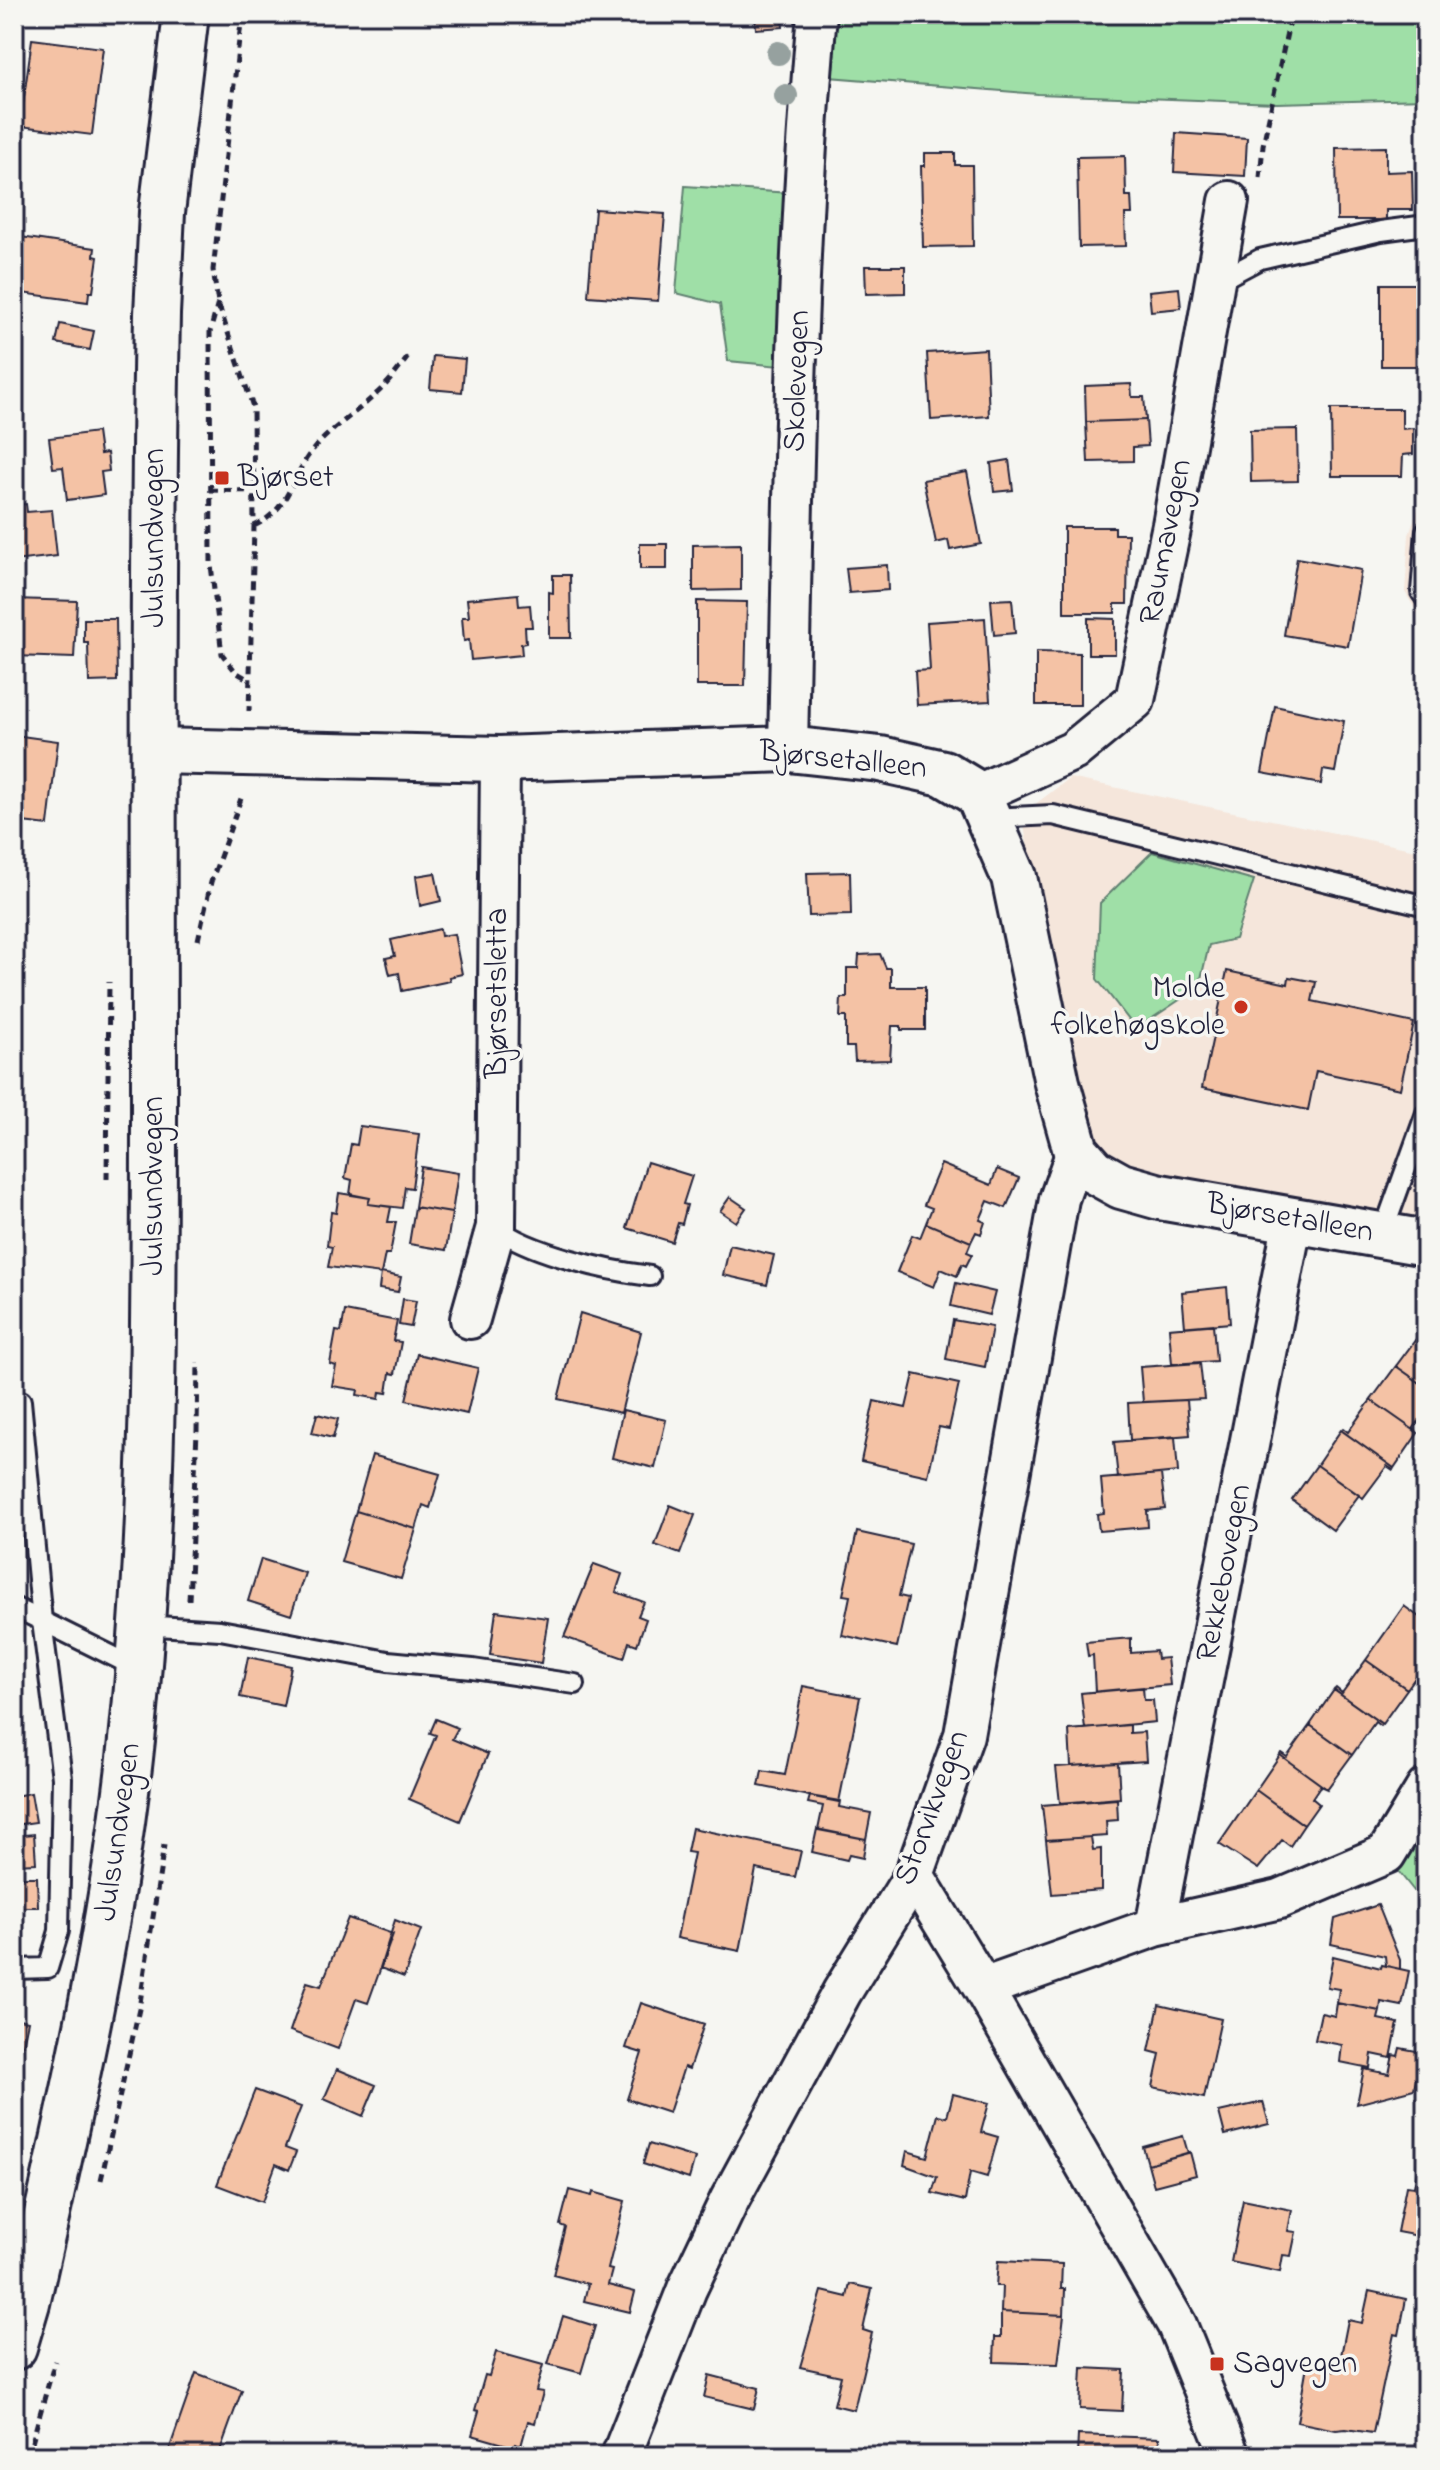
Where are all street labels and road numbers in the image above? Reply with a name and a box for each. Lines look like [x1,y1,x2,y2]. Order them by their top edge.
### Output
street label: Skolevegen [772,309,824,453]
street label: Julsundvegen [132,448,179,628]
street label: Raumavegen [1128,455,1206,629]
street label: Bjørsetalleen [756,729,929,793]
street label: Bjørsetsletta [475,908,522,1079]
street label: Julsundvegen [131,1096,178,1276]
street label: Bjørsetalleen [1202,1181,1377,1257]
street label: Rekkebovegen [1185,1480,1265,1666]
street label: Storvikvegen [883,1724,983,1892]
street label: Julsundvegen [83,1740,155,1924]

